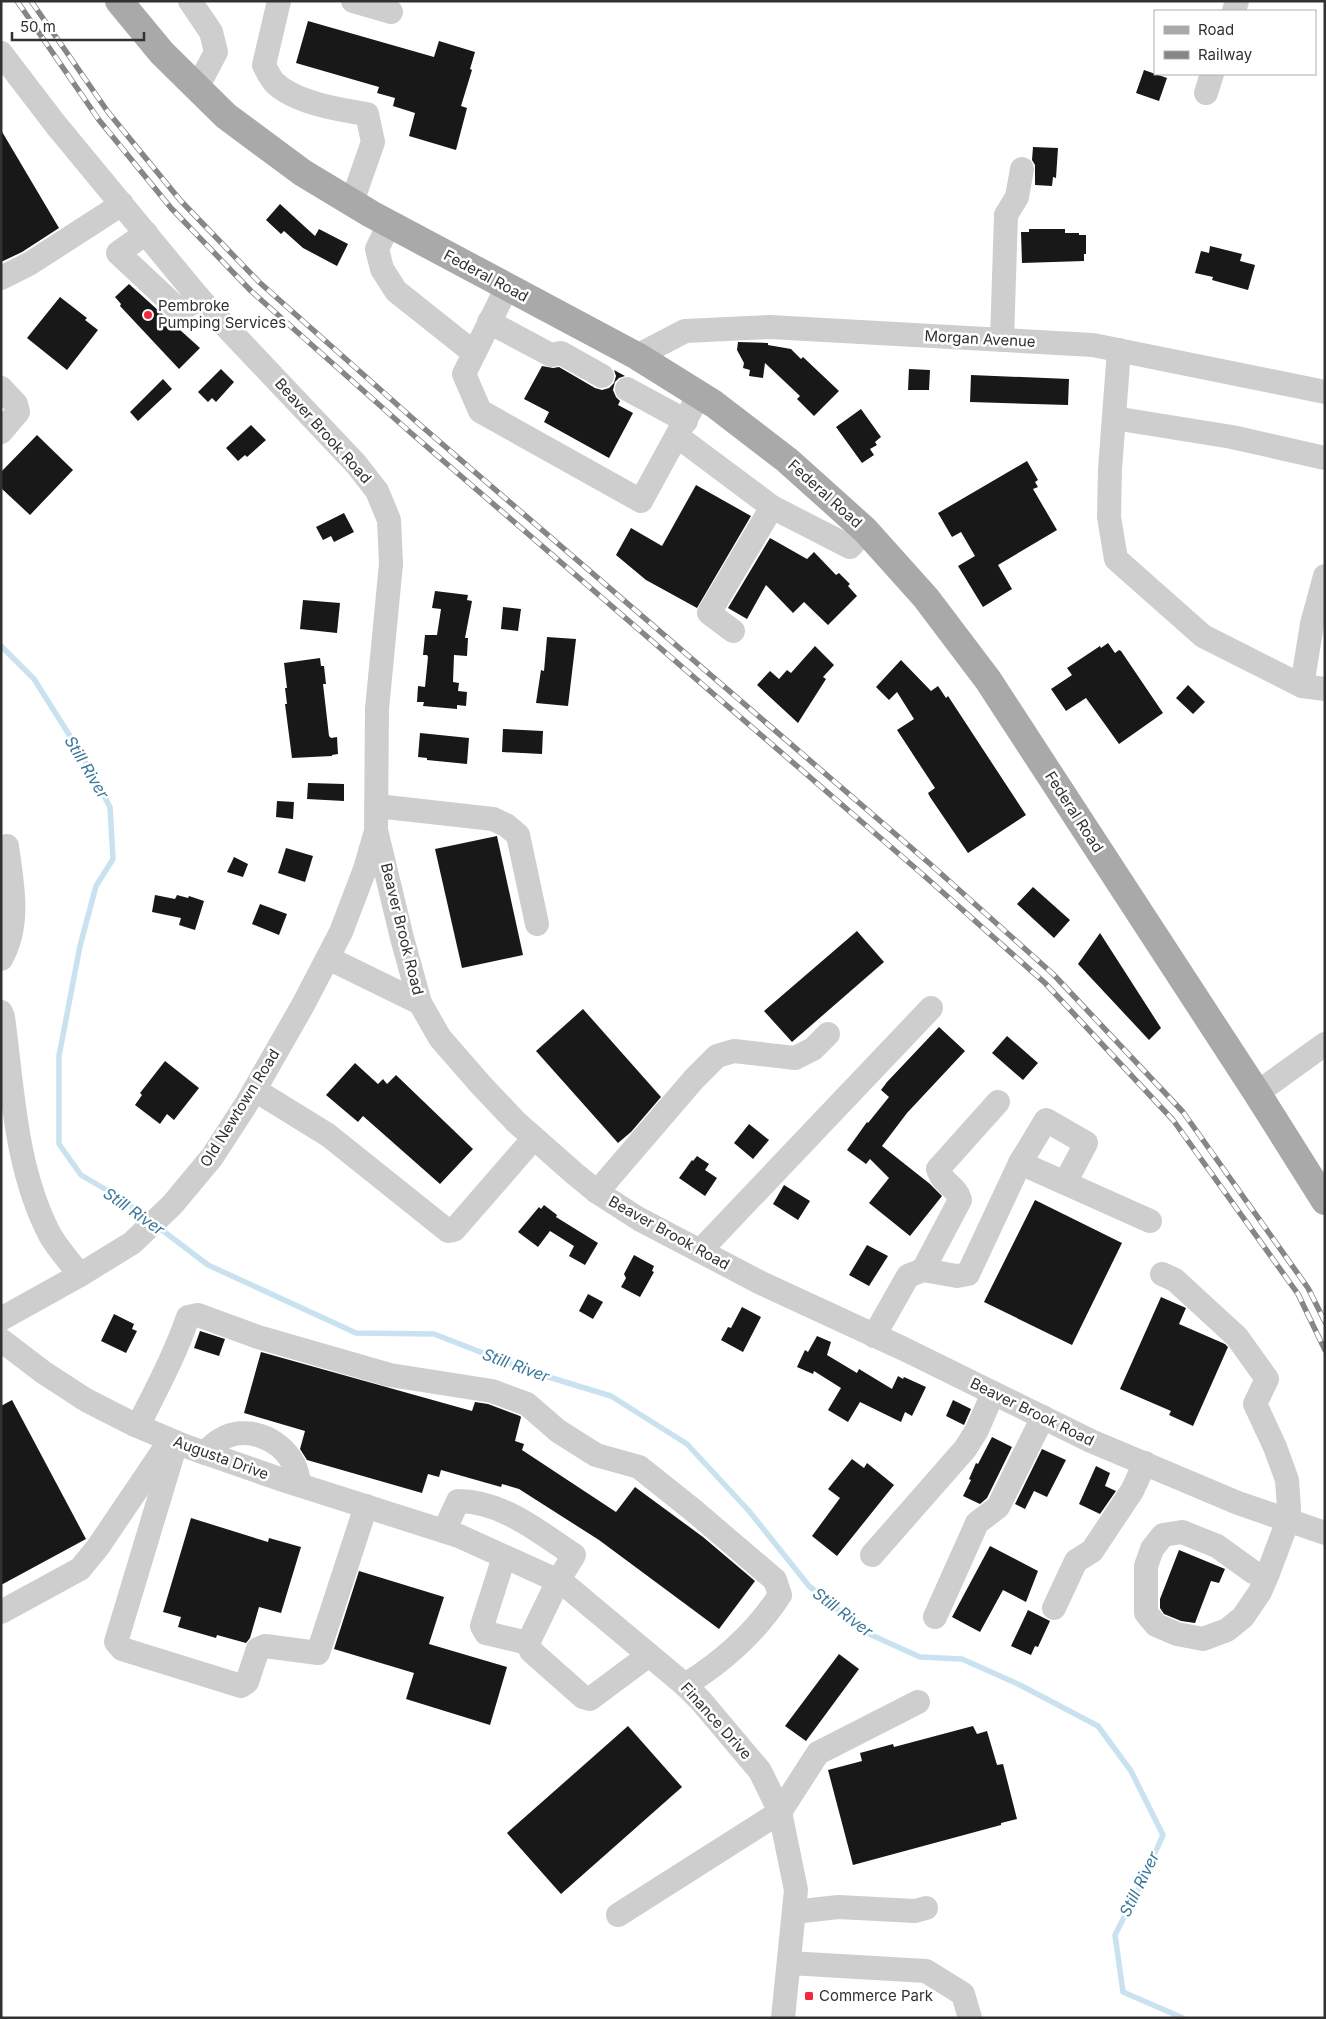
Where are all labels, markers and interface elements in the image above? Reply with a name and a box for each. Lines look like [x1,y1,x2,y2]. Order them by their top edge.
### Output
scale bar [12,10,145,42]
legend [1154,10,1316,75]
text: 50 m [20,17,56,36]
text: Road [1198,20,1234,39]
text: Railway [1198,45,1253,64]
street label: Federal Road [441,245,532,306]
place label: Pembroke Pumping Services [158,296,286,332]
marker: Pembroke Pumping Services [142,309,154,321]
street label: Morgan Avenue [924,326,1036,351]
street label: Beaver Brook Road [271,374,376,487]
street label: Federal Road [784,455,866,532]
water label: Still River [60,732,114,803]
street label: Federal Road [1041,768,1108,856]
street label: Beaver Brook Road [377,861,428,997]
street label: Old Newtown Road [196,1045,284,1170]
water label: Still River [100,1183,169,1240]
street label: Beaver Brook Road [605,1191,733,1274]
water label: Still River [480,1344,553,1387]
street label: Beaver Brook Road [967,1373,1097,1450]
street label: Augusta Drive [171,1431,271,1484]
water label: Still River [809,1583,878,1642]
street label: Finance Drive [677,1678,756,1763]
water label: Still River [1115,1847,1164,1920]
place label: Commerce Park [819,1986,934,2005]
marker: Commerce Park [803,1990,815,2002]

